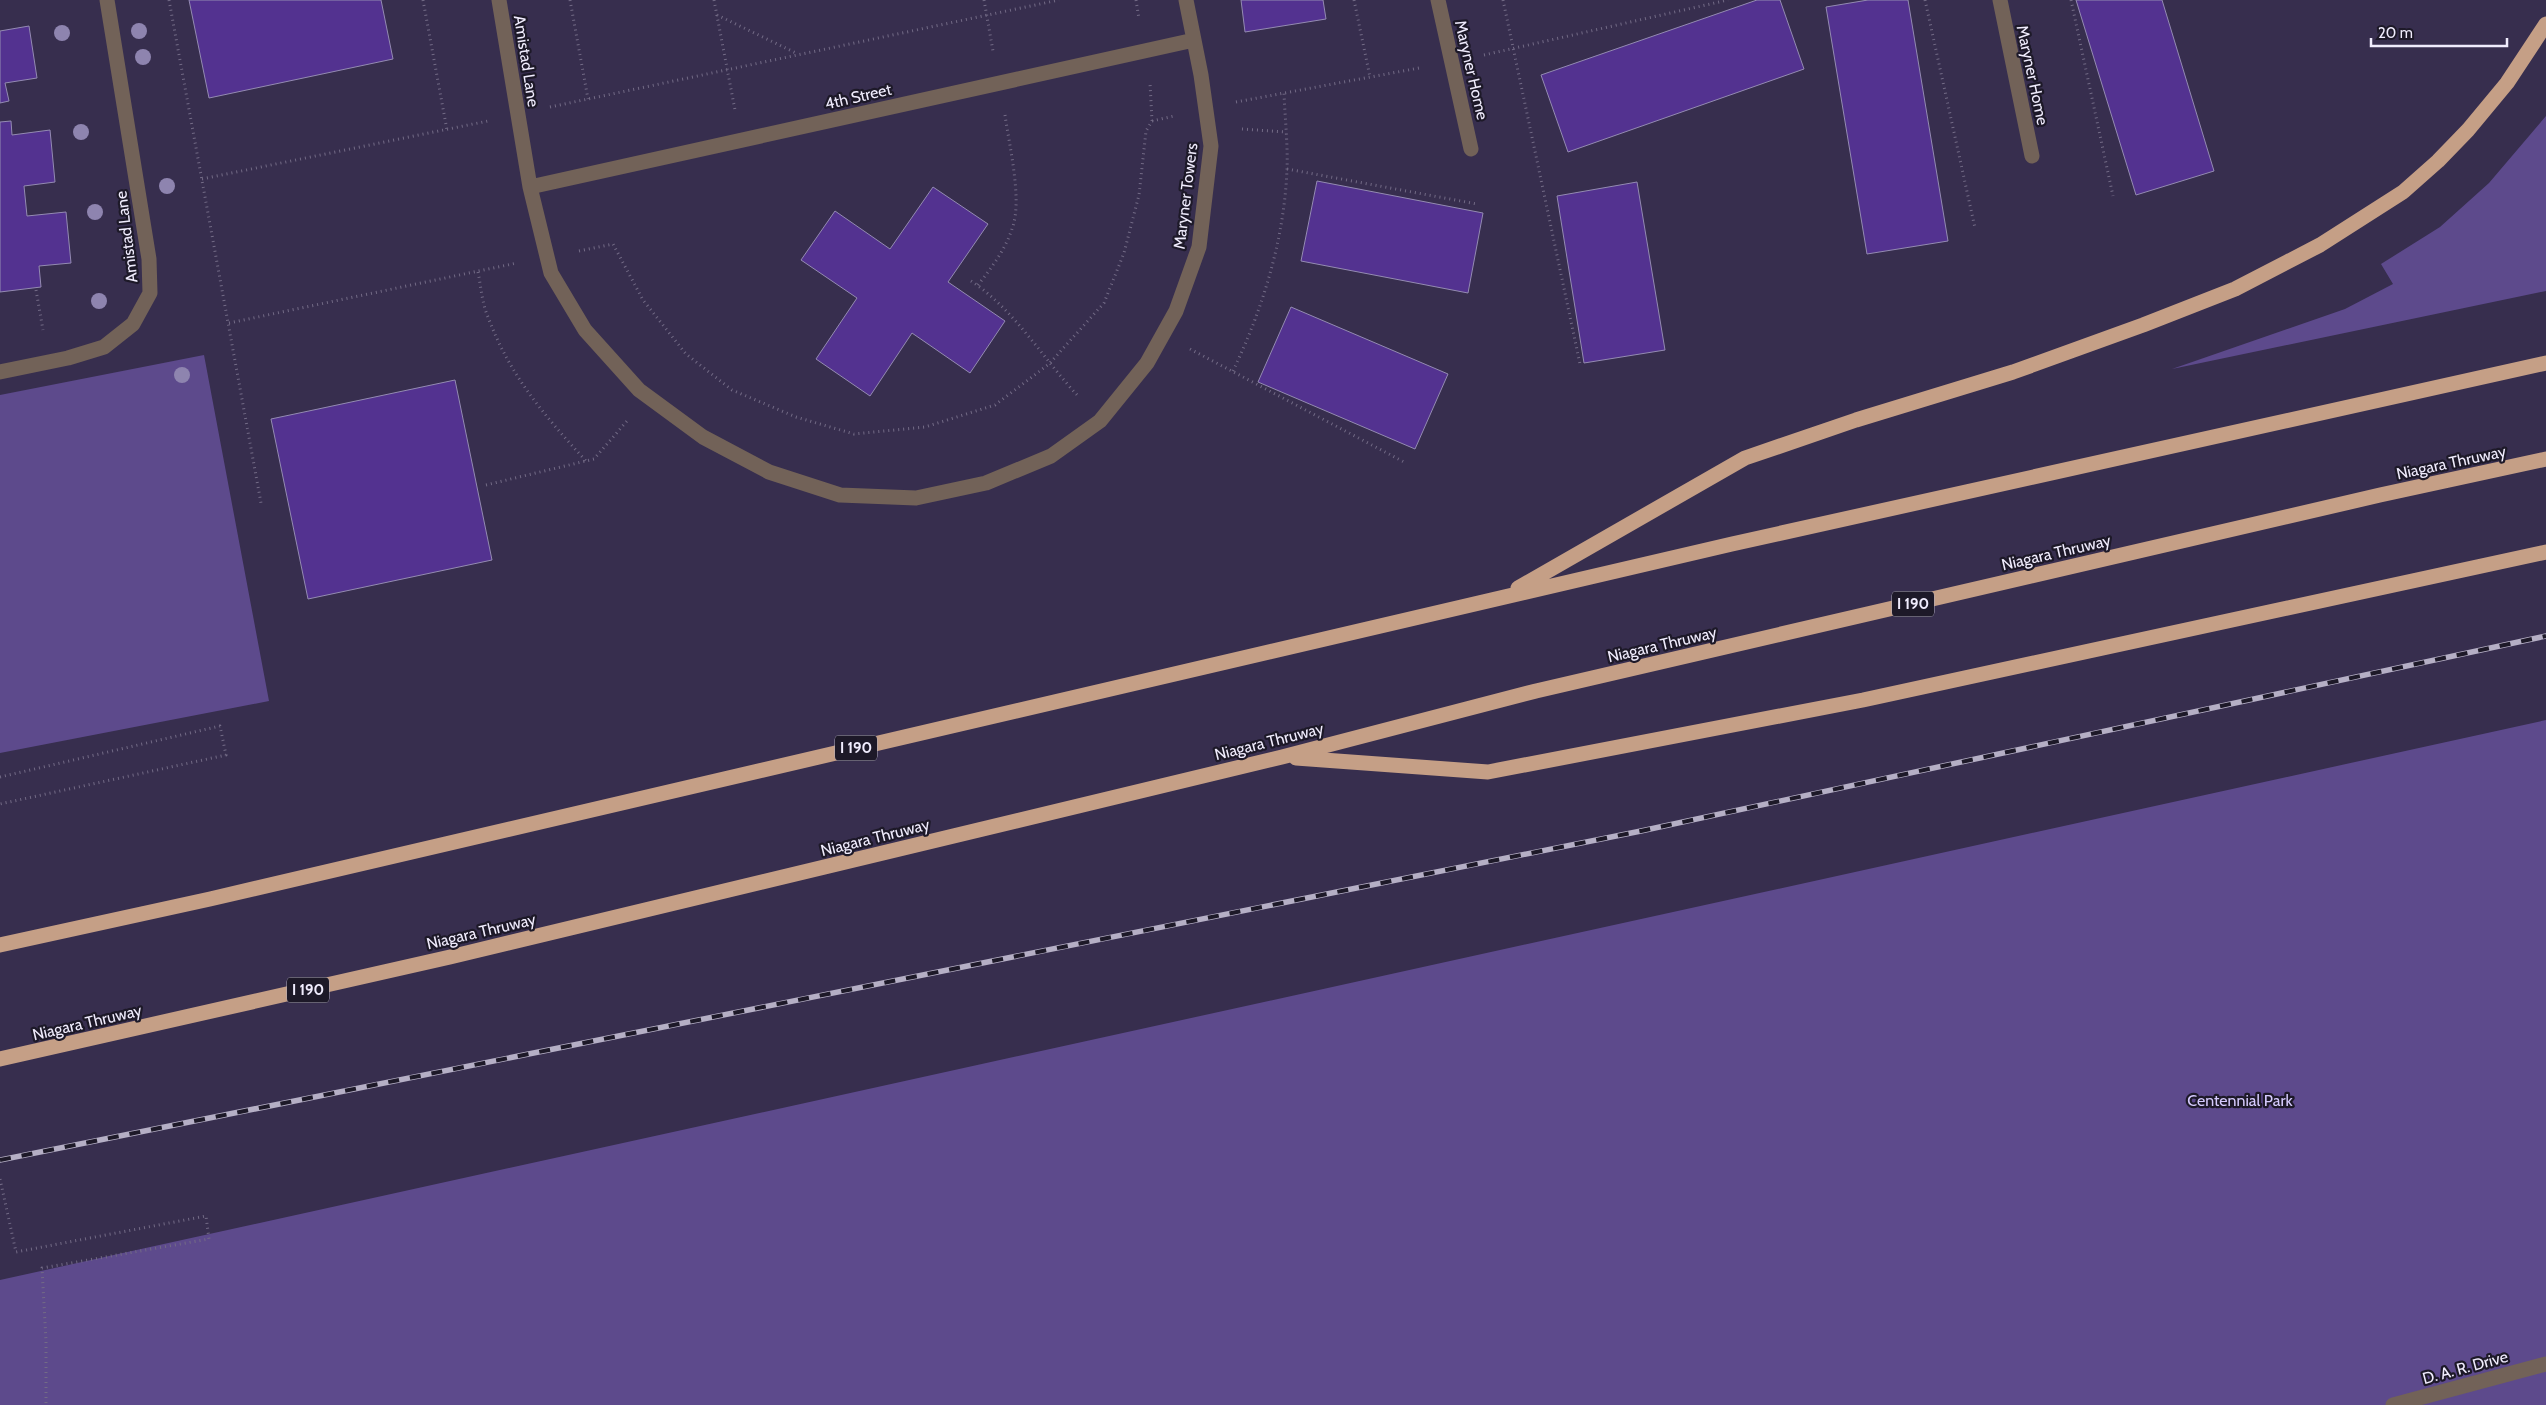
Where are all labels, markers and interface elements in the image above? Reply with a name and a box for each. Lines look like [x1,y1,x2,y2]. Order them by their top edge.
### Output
street label: Amistad Lane [510,14,543,108]
scale bar [2371,15,2507,47]
street label: Maryner Home [1451,18,1492,122]
street label: Maryner Home [2013,23,2052,127]
text: 20 m [2378,24,2413,42]
street label: 4th Street [823,79,894,113]
street label: Maryner Towers [1170,141,1201,250]
street label: Amistad Lane [111,190,142,284]
street label: Niagara Thruway [2395,442,2508,483]
street label: Niagara Thruway [2000,531,2113,574]
road number: I 190 [1892,592,1934,616]
street label: Niagara Thruway [1606,623,1719,666]
street label: Niagara Thruway [1213,719,1326,764]
road number: I 190 [835,736,877,760]
street label: Niagara Thruway [819,815,932,860]
street label: Niagara Thruway [425,910,538,953]
road number: I 190 [287,978,329,1002]
street label: Niagara Thruway [31,1001,144,1044]
park label: Centennial Park [2187,1091,2293,1110]
street label: D. A. R. Drive [2420,1347,2510,1388]

